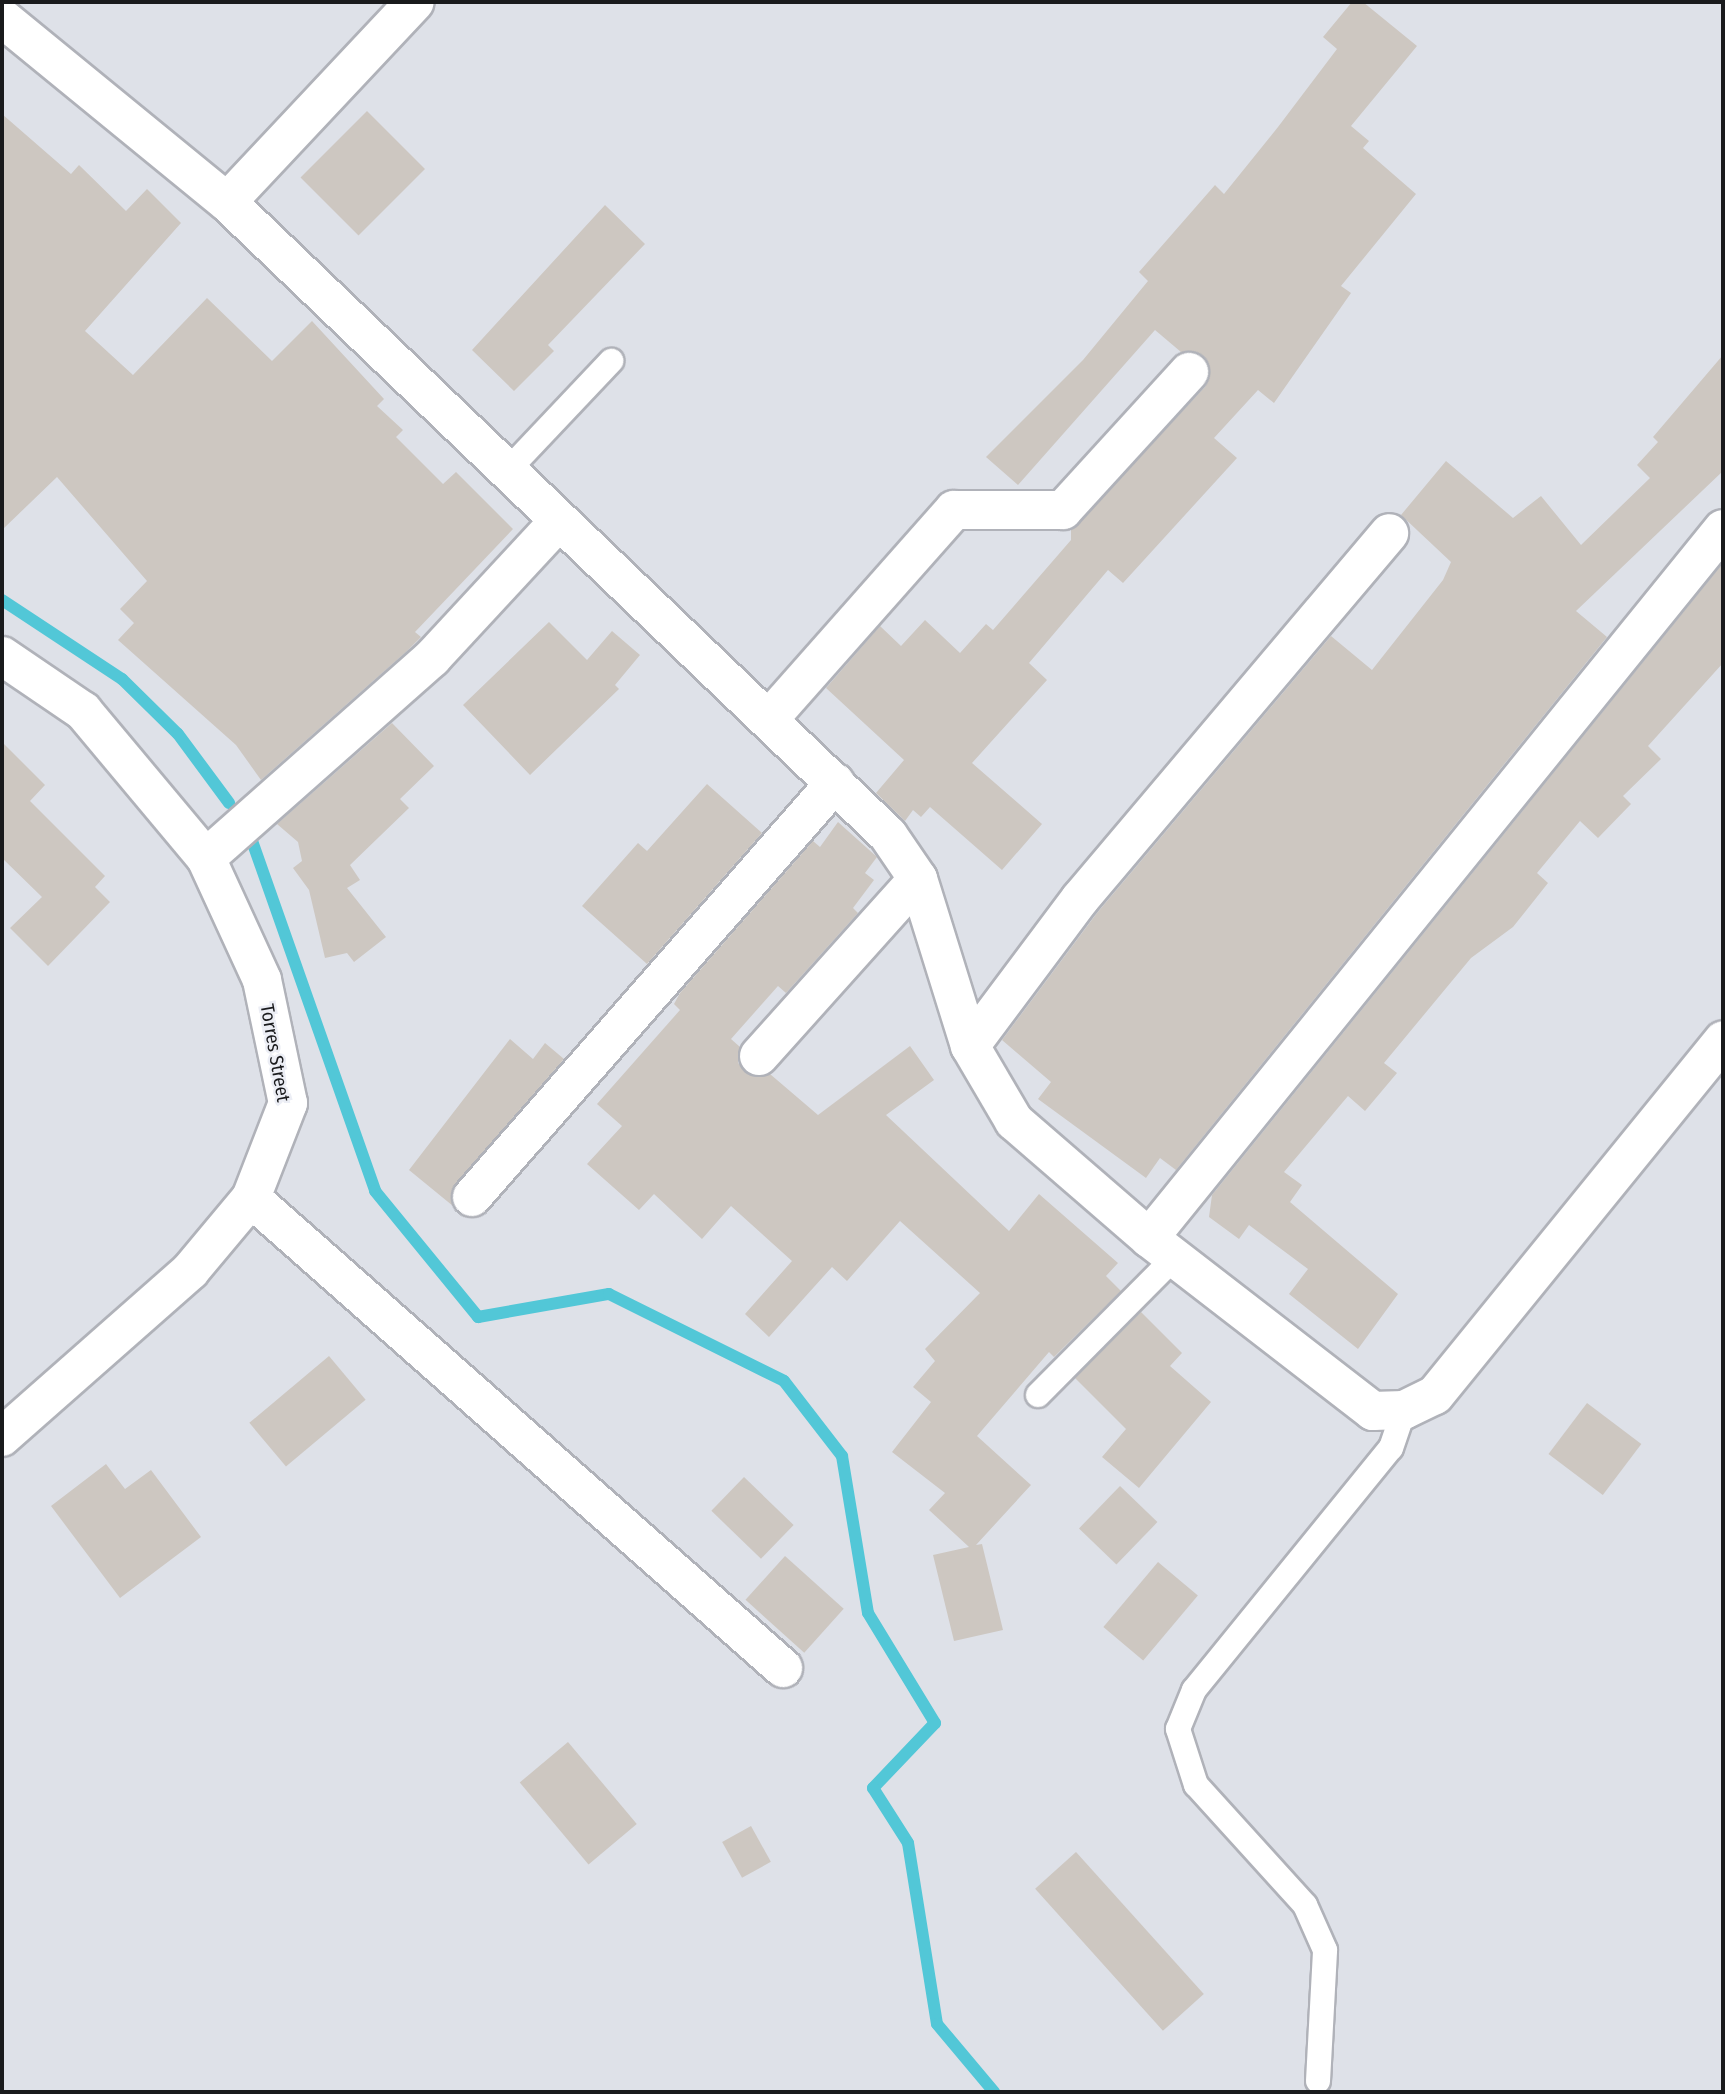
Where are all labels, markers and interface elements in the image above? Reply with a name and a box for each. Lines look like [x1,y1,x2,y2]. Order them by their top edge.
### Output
street label: Torres Street [255,1002,295,1104]

